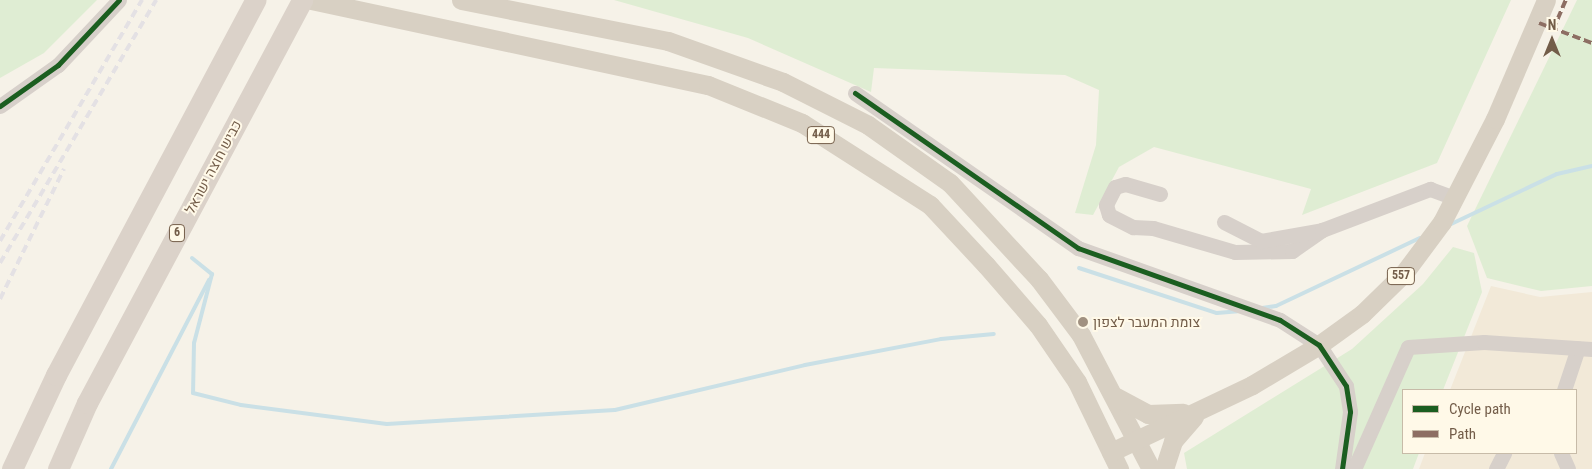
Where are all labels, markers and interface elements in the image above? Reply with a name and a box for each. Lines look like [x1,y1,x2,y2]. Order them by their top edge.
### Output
north arrow [1527,15,1577,65]
text: N [1548,17,1556,33]
street label: כביש חוצה ישראל [181,117,245,217]
road number: 444 [806,126,836,144]
road number: 6 [168,224,186,242]
road number: 557 [1386,266,1416,286]
place label: צומת המעבר לצפון [1093,314,1200,330]
marker: צומת המעבר לצפון [1077,316,1089,328]
legend [1402,389,1577,454]
text: Cycle path [1449,400,1511,418]
text: Path [1449,425,1476,443]

